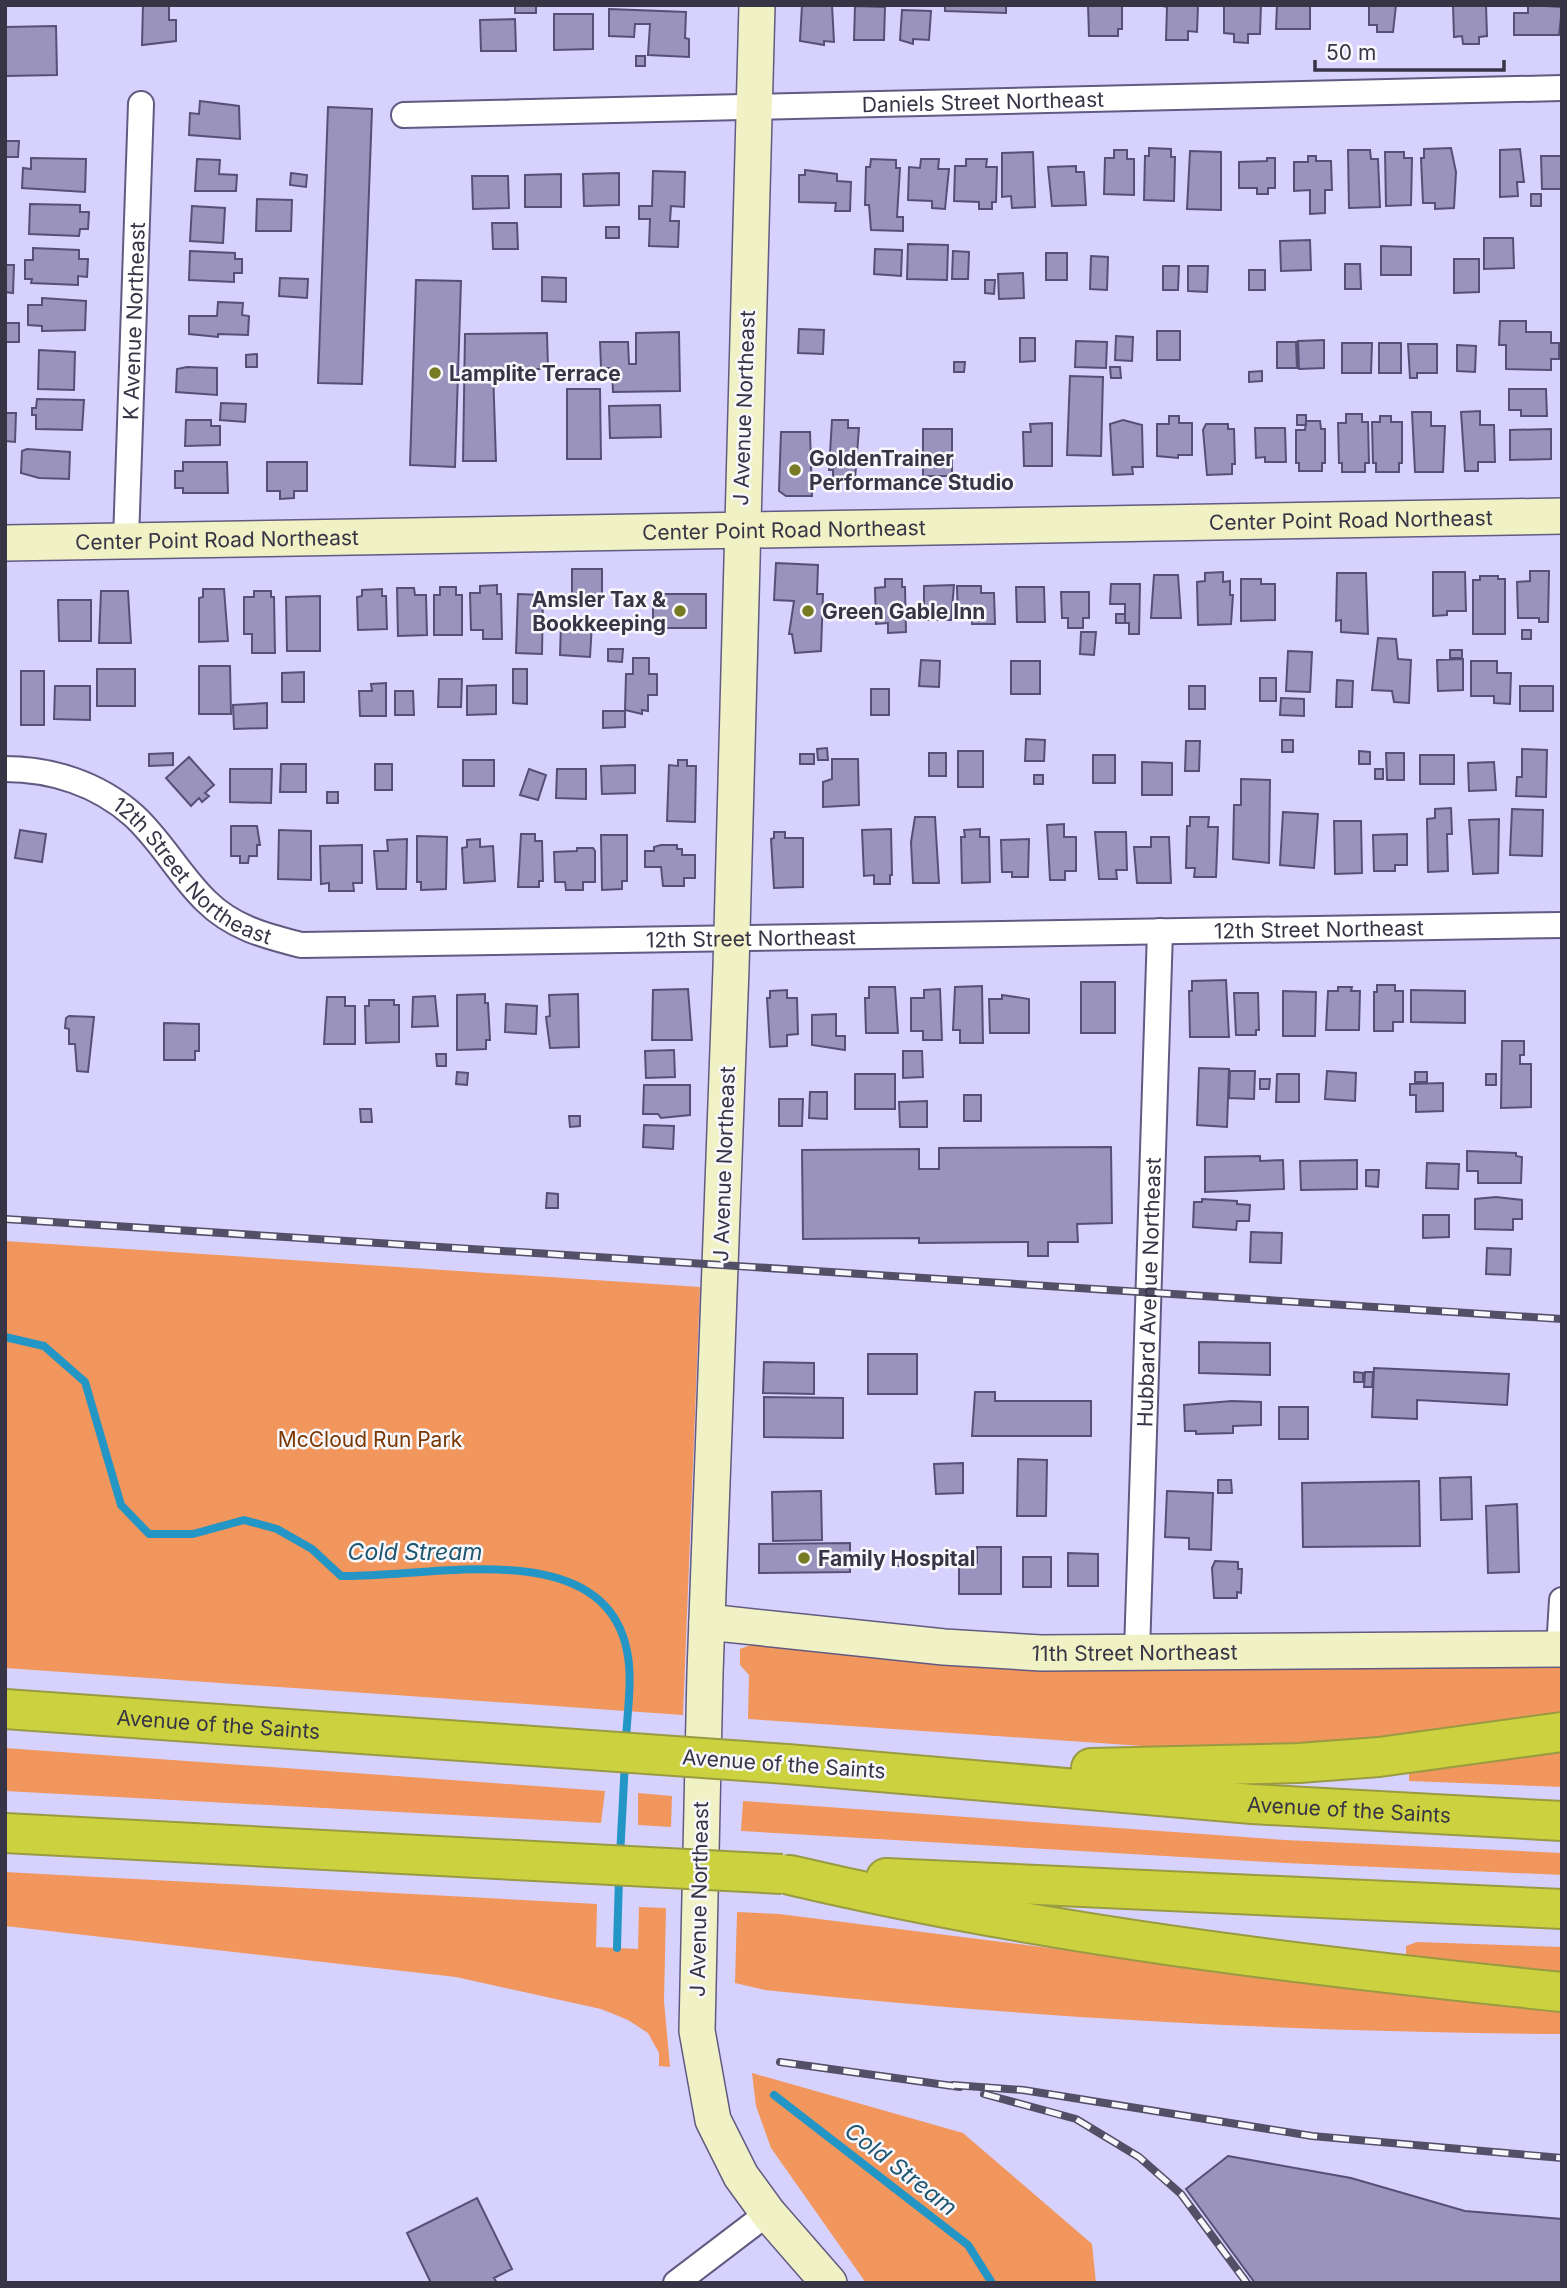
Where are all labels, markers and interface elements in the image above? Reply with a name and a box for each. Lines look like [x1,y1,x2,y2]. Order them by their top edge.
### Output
scale bar [1315,28,1504,72]
text: 50 m [1326,40,1376,65]
street label: Daniels Street Northeast [861,86,1104,117]
street label: K Avenue Northeast [118,222,149,420]
street label: J Avenue Northeast [728,310,760,506]
place label: Lamplite Terrace [449,361,621,386]
marker: Lamplite Terrace [427,365,443,381]
place label: GoldenTrainer Performance Studio [809,446,1014,495]
marker: GoldenTrainer Performance Studio [787,462,803,478]
street label: Center Point Road Northeast [1209,505,1493,535]
street label: Center Point Road Northeast [642,515,926,544]
street label: Center Point Road Northeast [75,524,359,554]
place label: Amsler Tax & Bookkeeping [532,587,667,636]
place label: Green Gable Inn [822,599,985,624]
marker: Amsler Tax & Bookkeeping [672,603,688,619]
marker: Green Gable Inn [800,603,816,619]
street label: 12th Street Northeast [108,791,275,949]
street label: 12th Street Northeast [1214,915,1424,943]
street label: 12th Street Northeast [646,924,856,952]
street label: J Avenue Northeast [708,1066,740,1262]
street label: Hubbard Avenue Northeast [1132,1157,1165,1428]
park label: McCloud Run Park [278,1427,463,1452]
water label: Cold Stream [348,1538,482,1566]
place label: Family Hospital [818,1546,975,1571]
marker: Family Hospital [796,1550,812,1566]
street label: 11th Street Northeast [1031,1639,1238,1666]
street label: Avenue of the Saints [116,1704,321,1744]
street label: Avenue of the Saints [681,1744,887,1784]
street label: Avenue of the Saints [1247,1791,1452,1827]
street label: J Avenue Northeast [685,1801,713,1997]
water label: Cold Stream [839,2116,963,2222]

